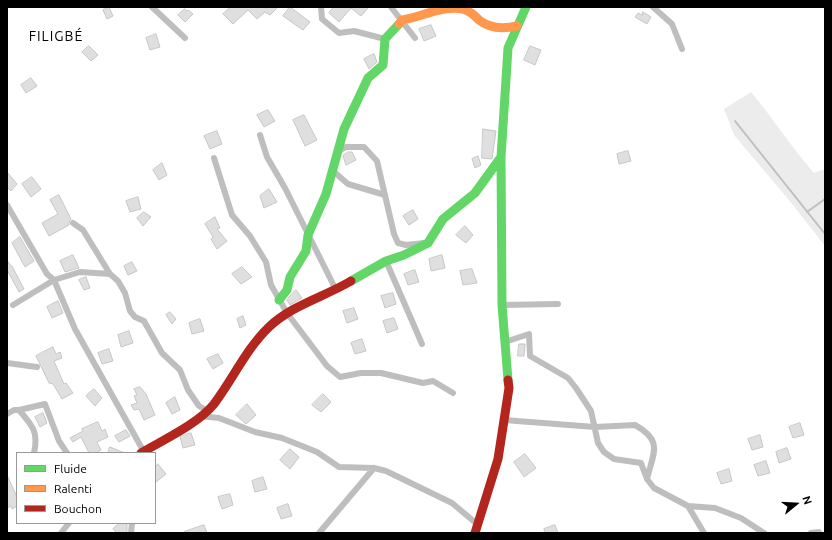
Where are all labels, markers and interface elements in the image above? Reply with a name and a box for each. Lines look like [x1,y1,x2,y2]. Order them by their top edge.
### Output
district label: FILIGBÉ [29,28,83,44]
legend [16,452,156,524]
text: Fluide [54,462,87,475]
text: Ralenti [54,482,92,495]
north arrow [776,484,816,524]
text: N [800,495,814,506]
text: Bouchon [54,502,102,515]

